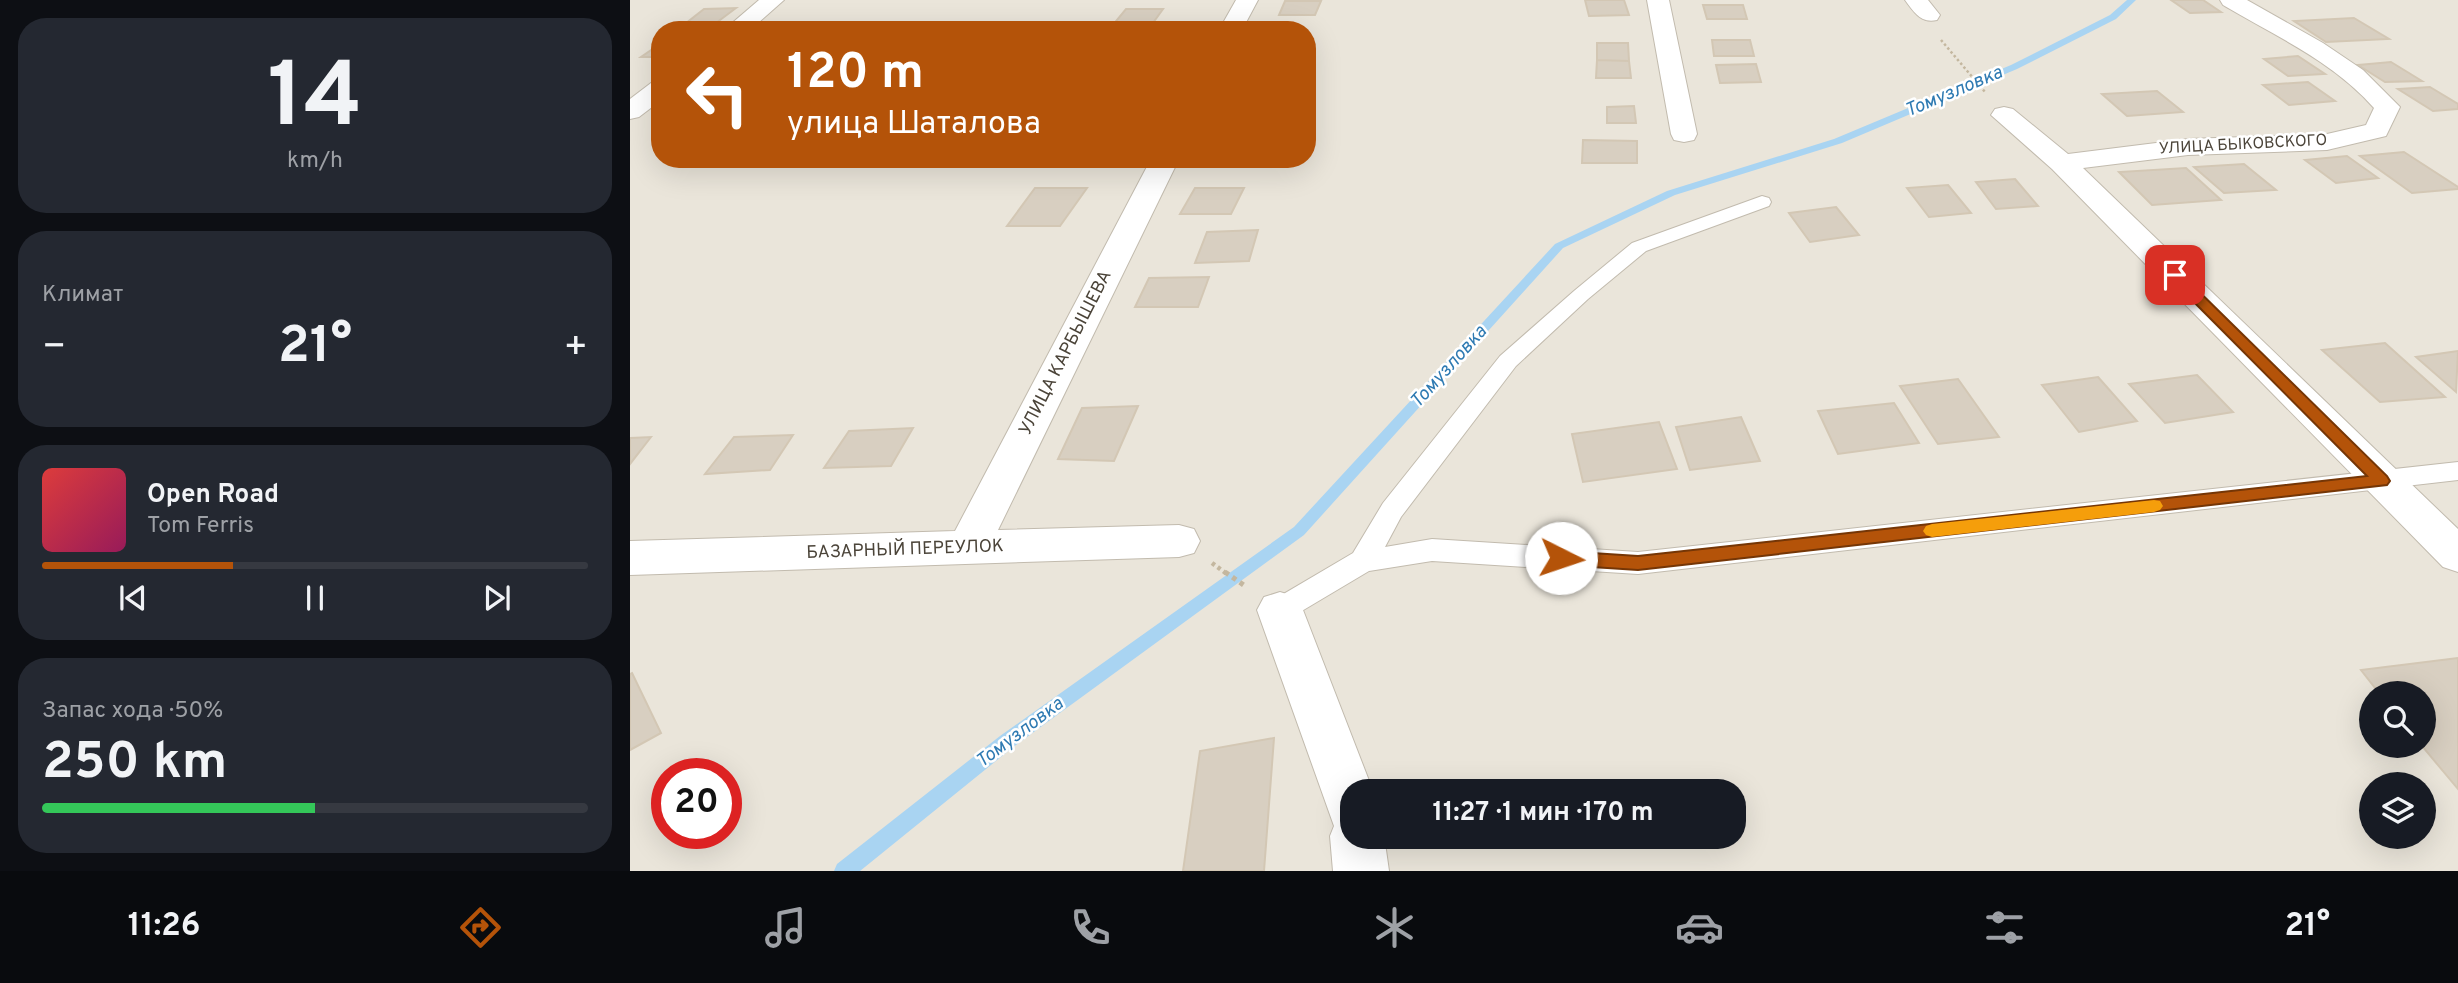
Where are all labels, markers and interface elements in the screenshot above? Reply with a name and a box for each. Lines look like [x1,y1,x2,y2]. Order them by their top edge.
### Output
text: 14 [268,44,362,159]
text: 120 m [787,44,924,106]
icon: left [672,49,763,140]
water label: Томузловка [1902,61,2006,123]
text: улица Шаталова [787,105,1041,145]
street label: УЛИЦА БЫКОВСКОГО [2158,131,2328,159]
text: km/h [287,147,343,176]
pin [2145,245,2205,305]
icon: arrive [2156,256,2194,294]
street label: УЛИЦА КАРБЫШЕВА [1014,267,1118,439]
text: Климат [42,281,123,310]
text: 21° [278,315,352,381]
water label: Томузловка [1405,320,1493,413]
text: − [42,324,67,373]
text: + [563,324,588,373]
text: Open Road [147,479,279,512]
text: Tom Ferris [147,512,254,541]
position arrow [1524,521,1598,595]
street label: БАЗАРНЫЙ ПЕРЕУЛОК [806,533,1004,565]
icon: previous [114,579,152,617]
icon: pause [296,579,334,617]
icon: next [478,579,516,617]
map controls [2359,681,2436,849]
button: search [2359,681,2436,758]
water label: Томузловка [971,692,1069,774]
text: Запас хода · 50% [42,697,223,726]
text: 250 km [42,731,227,797]
speed limit sign: 20 [651,758,742,849]
button: layers [2359,772,2436,849]
text: 11:27 · 1 мин · 170 m [1432,797,1654,830]
icon: directions [456,903,505,952]
icon: music [761,903,810,952]
icon: phone [1066,903,1115,952]
icon: climate [1370,903,1419,952]
icon: car [1675,903,1724,952]
icon: filters [1980,903,2029,952]
text: 11:26 [128,907,200,947]
text: 21° [2284,907,2330,947]

